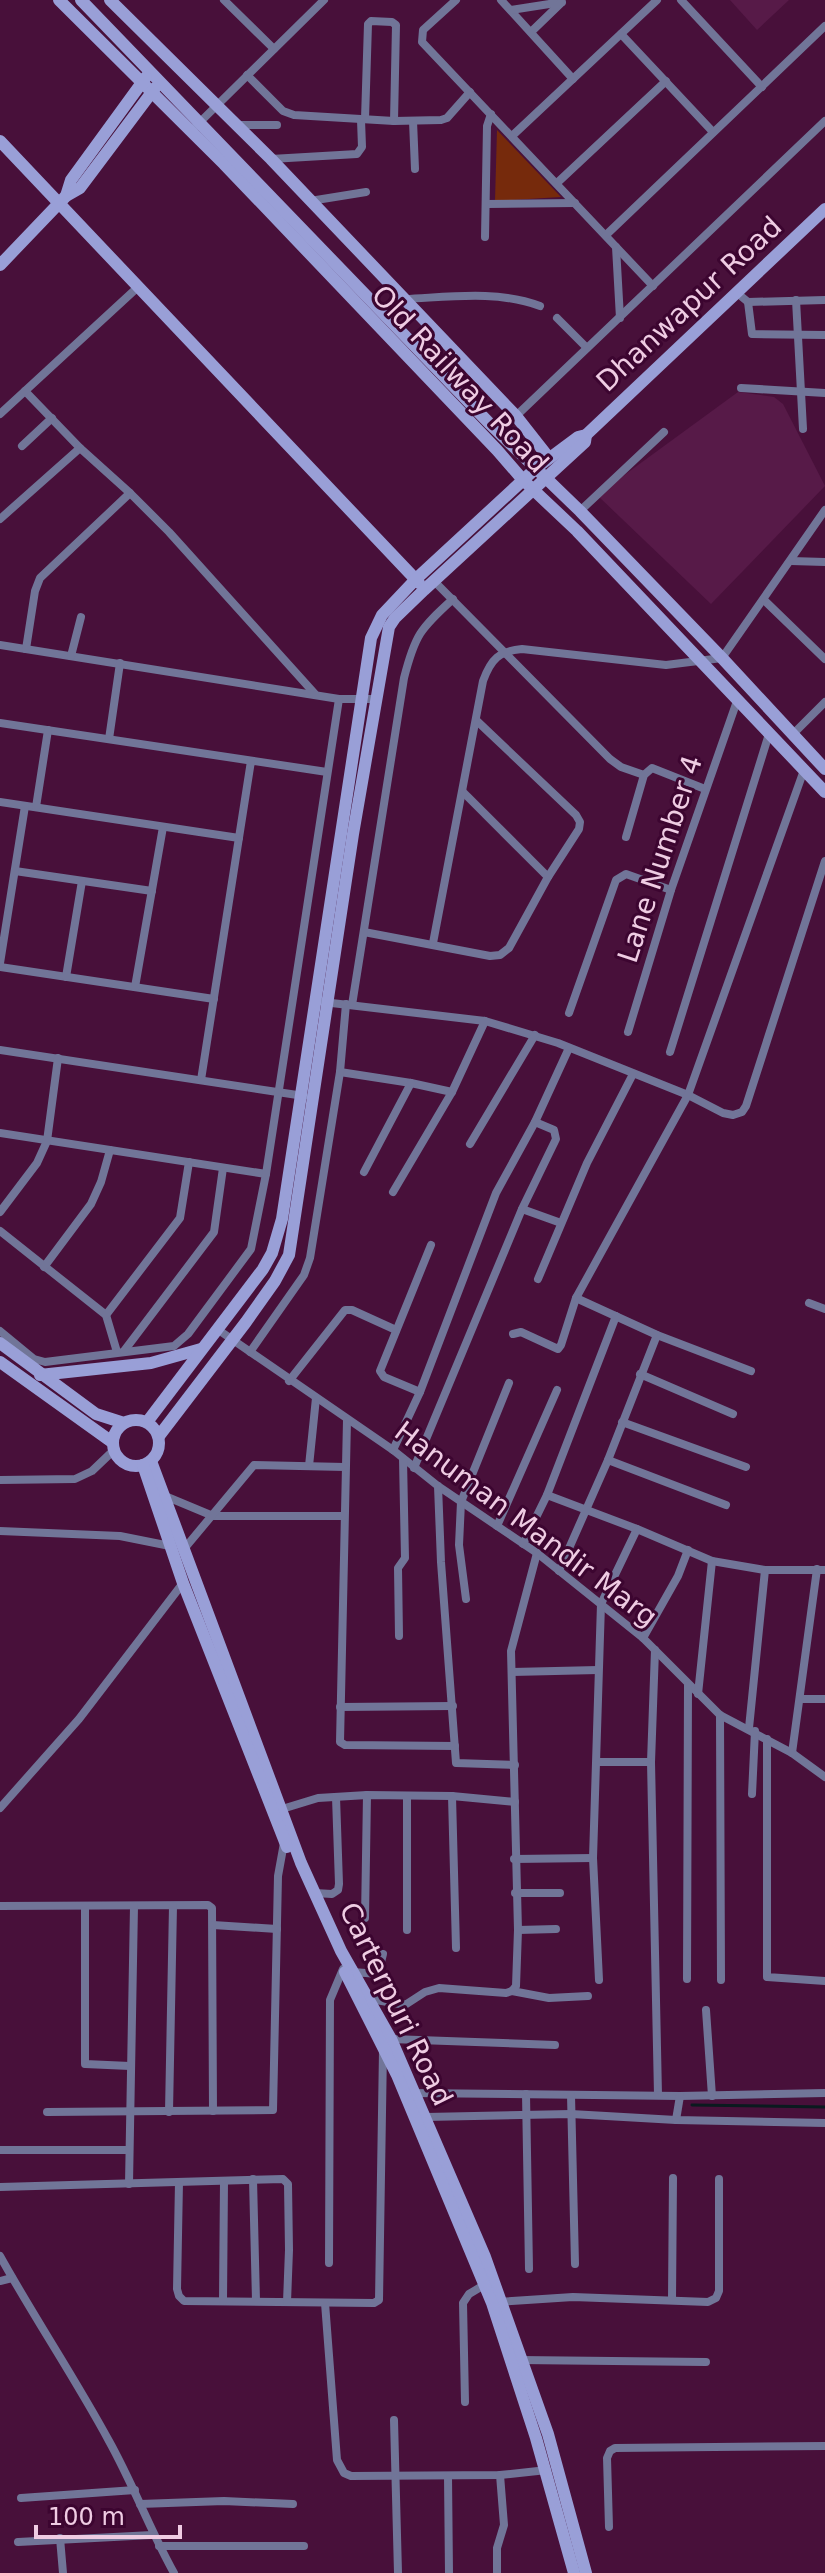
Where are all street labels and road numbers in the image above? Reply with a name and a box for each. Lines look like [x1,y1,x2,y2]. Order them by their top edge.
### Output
street label: Dhanwapur Road [590,210,788,398]
street label: Old Railway Road [365,279,555,479]
street label: Lane Number 4 [611,751,709,967]
street label: Hanuman Mandir Marg [388,1415,664,1633]
street label: Carterpuri Road [333,1897,459,2111]

